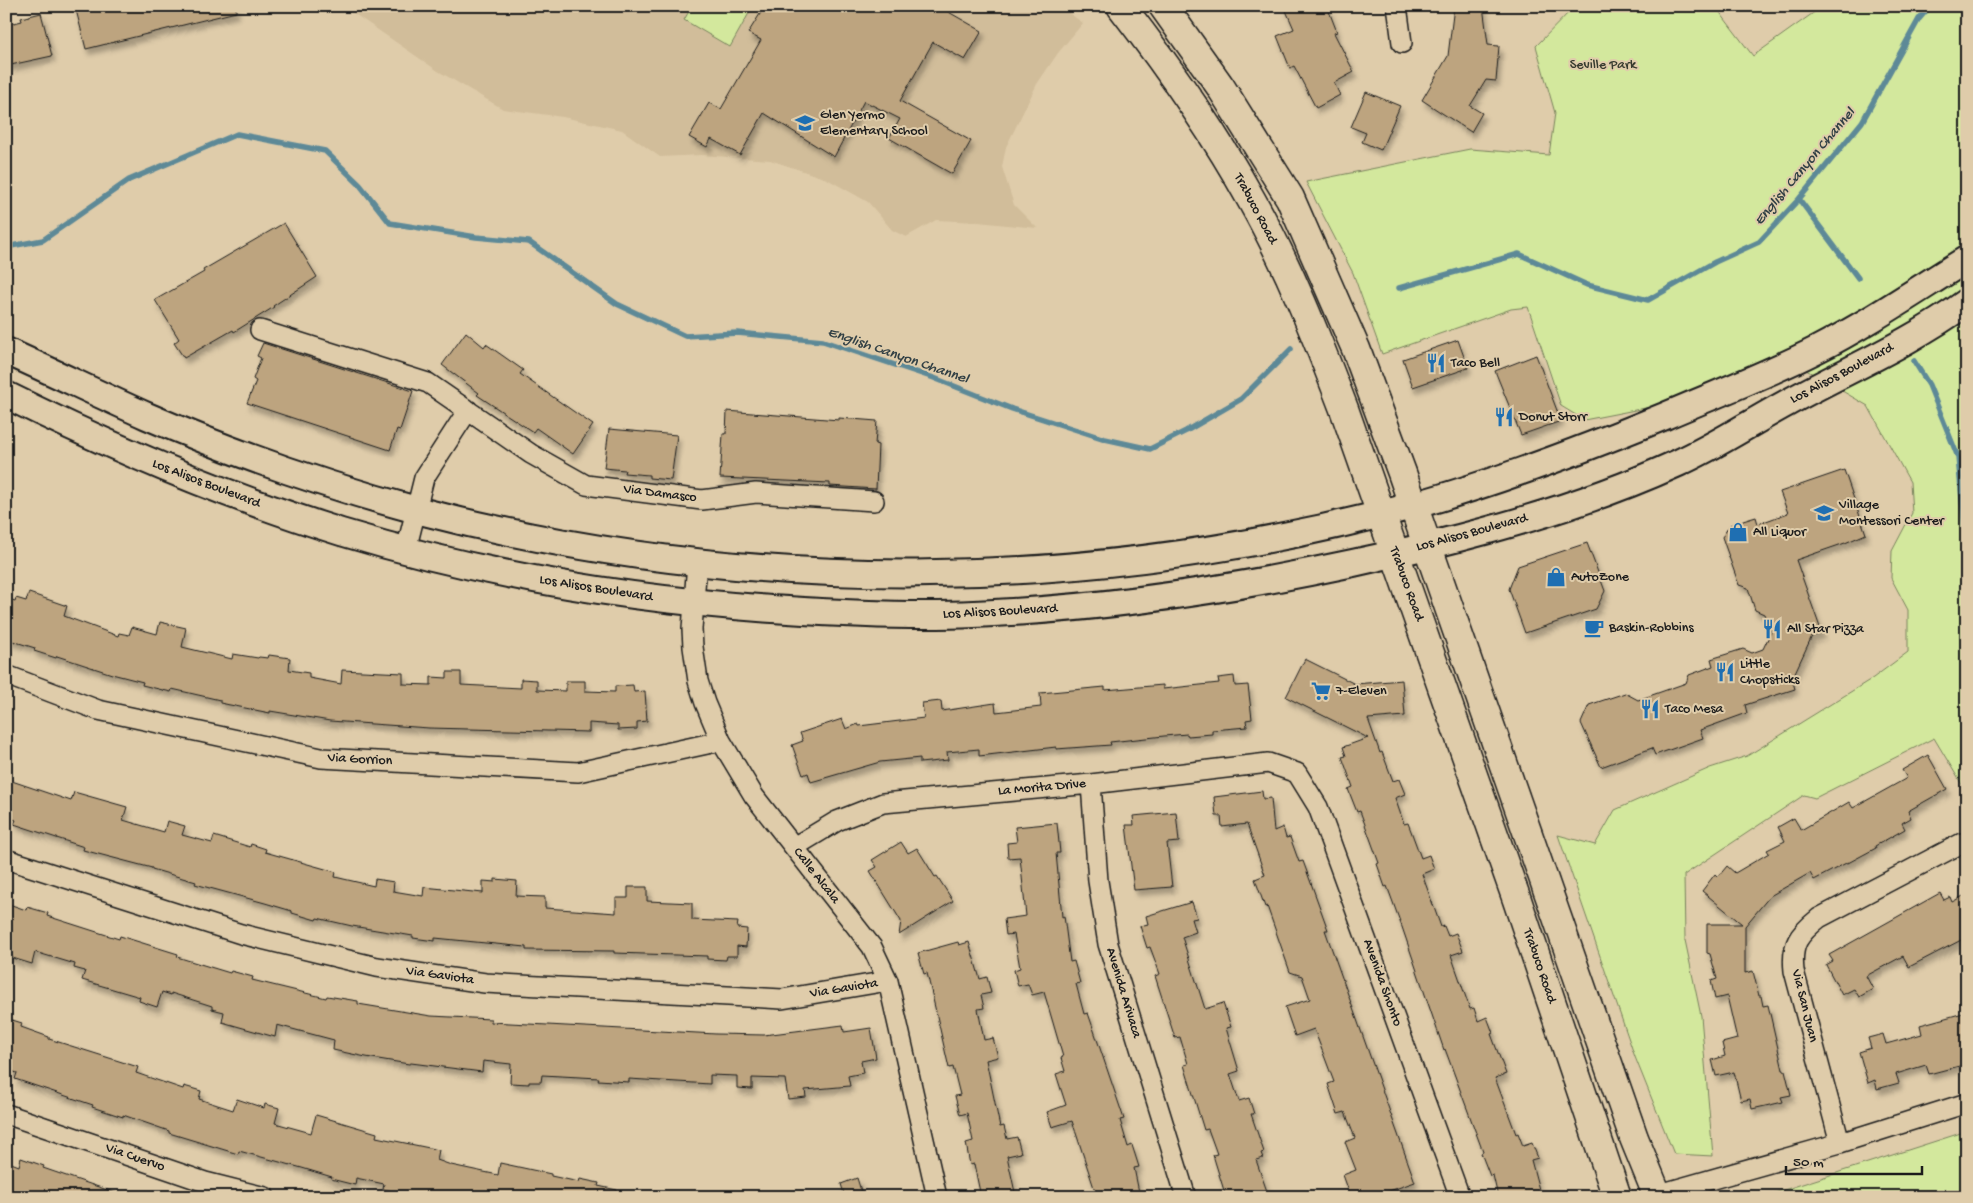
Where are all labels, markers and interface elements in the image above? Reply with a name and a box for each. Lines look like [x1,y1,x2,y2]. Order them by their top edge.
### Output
park label: Seville Park [1570,57,1638,74]
water label: English Canyon Channel [1751,103,1861,229]
place label: Glen Yermo Elementary School [820,107,928,140]
school or university icon: Glen Yermo Elementary School [794,112,816,134]
street label: Trabuco Road [1229,170,1282,249]
water label: English Canyon Channel [825,323,972,389]
street label: Los Alisos Boulevard [1787,339,1898,408]
restaurant icon: Taco Bell [1425,352,1447,374]
place label: Taco Bell [1450,355,1500,372]
restaurant icon: Donut Storr [1493,406,1515,428]
place label: Donut Storr [1518,409,1588,426]
street label: Los Alisos Boulevard [149,456,264,513]
street label: Via Damasco [621,481,698,507]
place label: Village Montessori Center [1838,497,1945,530]
school or university icon: Village Montessori Center [1813,502,1835,524]
street label: Los Alisos Boulevard [1414,510,1531,556]
shop icon: All Liquor [1727,521,1749,543]
place label: All Liquor [1753,524,1807,541]
street label: Trabuco Road [1384,544,1428,625]
shop icon: AutoZone [1545,566,1567,588]
place label: AutoZone [1571,569,1630,586]
street label: Los Alisos Boulevard [538,572,656,607]
street label: Los Alisos Boulevard [942,600,1059,623]
cafe icon: Baskin-Robbins [1583,617,1605,639]
restaurant icon: All Star Pizza [1761,618,1783,640]
place label: Baskin-Robbins [1608,620,1694,637]
place label: All Star Pizza [1787,621,1865,638]
place label: Little Chopsticks [1740,656,1800,689]
restaurant icon: Little Chopsticks [1714,661,1736,683]
supermarket icon: 7-Eleven [1310,680,1332,702]
place label: 7-Eleven [1335,683,1387,700]
restaurant icon: Taco Mesa [1639,698,1661,720]
place label: Taco Mesa [1664,701,1725,718]
street label: Via Gorrion [326,750,393,770]
street label: La Morita Drive [997,776,1088,800]
street label: Calle Alcala [789,844,844,909]
street label: Trabuco Road [1518,925,1560,1007]
street label: Avenida Shonto [1358,937,1406,1029]
street label: Avenida Arivaca [1101,946,1145,1041]
street label: Via Gaviota [404,963,476,989]
street label: Via San Juan [1786,967,1821,1045]
street label: Via Gaviota [808,975,880,1003]
street label: Via Cuervo [102,1140,167,1176]
scale bar [1786,1143,1922,1175]
text: 50 m [1793,1154,1824,1172]

